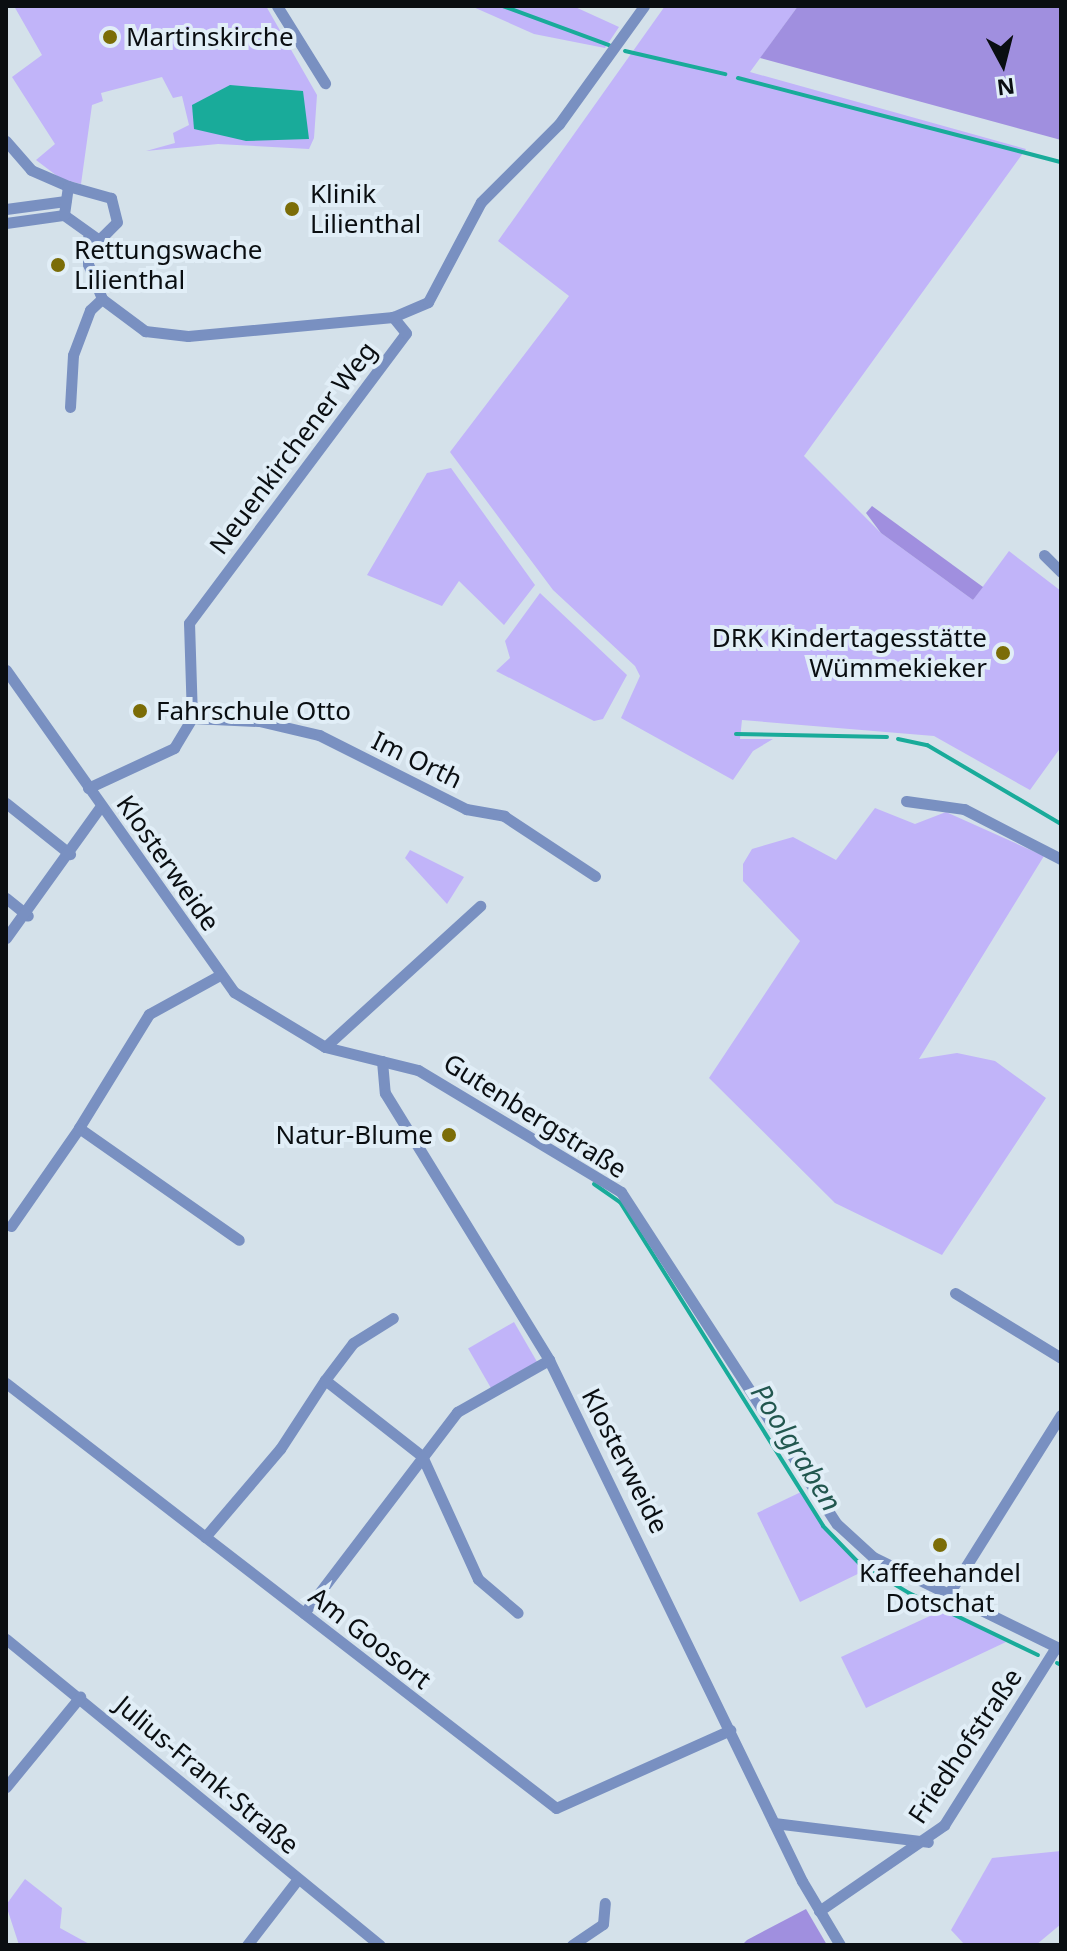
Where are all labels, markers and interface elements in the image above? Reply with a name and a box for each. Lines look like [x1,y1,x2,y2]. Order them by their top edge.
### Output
place label: Martinskirche [126,21,294,53]
north arrow [963,24,1043,104]
marker: Martinskirche [101,28,119,46]
text: N [995,72,1017,104]
place label: Klinik Lilienthal [310,178,421,240]
marker: Klinik Lilienthal [281,198,303,220]
place label: Rettungswache Lilienthal [74,234,262,296]
marker: Rettungswache Lilienthal [49,256,67,274]
street label: Neuenkirchener Weg [203,336,383,560]
place label: DRK Kindertagesstätte Wümmekieker [712,622,987,684]
marker: DRK Kindertagesstätte Wümmekieker [994,644,1012,662]
place label: Fahrschule Otto [156,695,351,727]
marker: Fahrschule Otto [131,702,149,720]
street label: Im Orth [367,725,467,795]
street label: Klosterweide [110,789,226,937]
street label: Gutenbergstraße [438,1047,632,1185]
place label: Natur-Blume [275,1119,433,1151]
marker: Natur-Blume [440,1126,458,1144]
water label: Poolgraben [745,1377,849,1517]
street label: Klosterweide [575,1383,675,1539]
marker: Kaffeehandel Dotschat [931,1536,949,1554]
place label: Kaffeehandel Dotschat [859,1557,1021,1618]
street label: Am Goosort [303,1581,437,1695]
street label: Friedhofstraße [902,1663,1028,1829]
street label: Julius-Frank-Straße [109,1689,305,1861]

